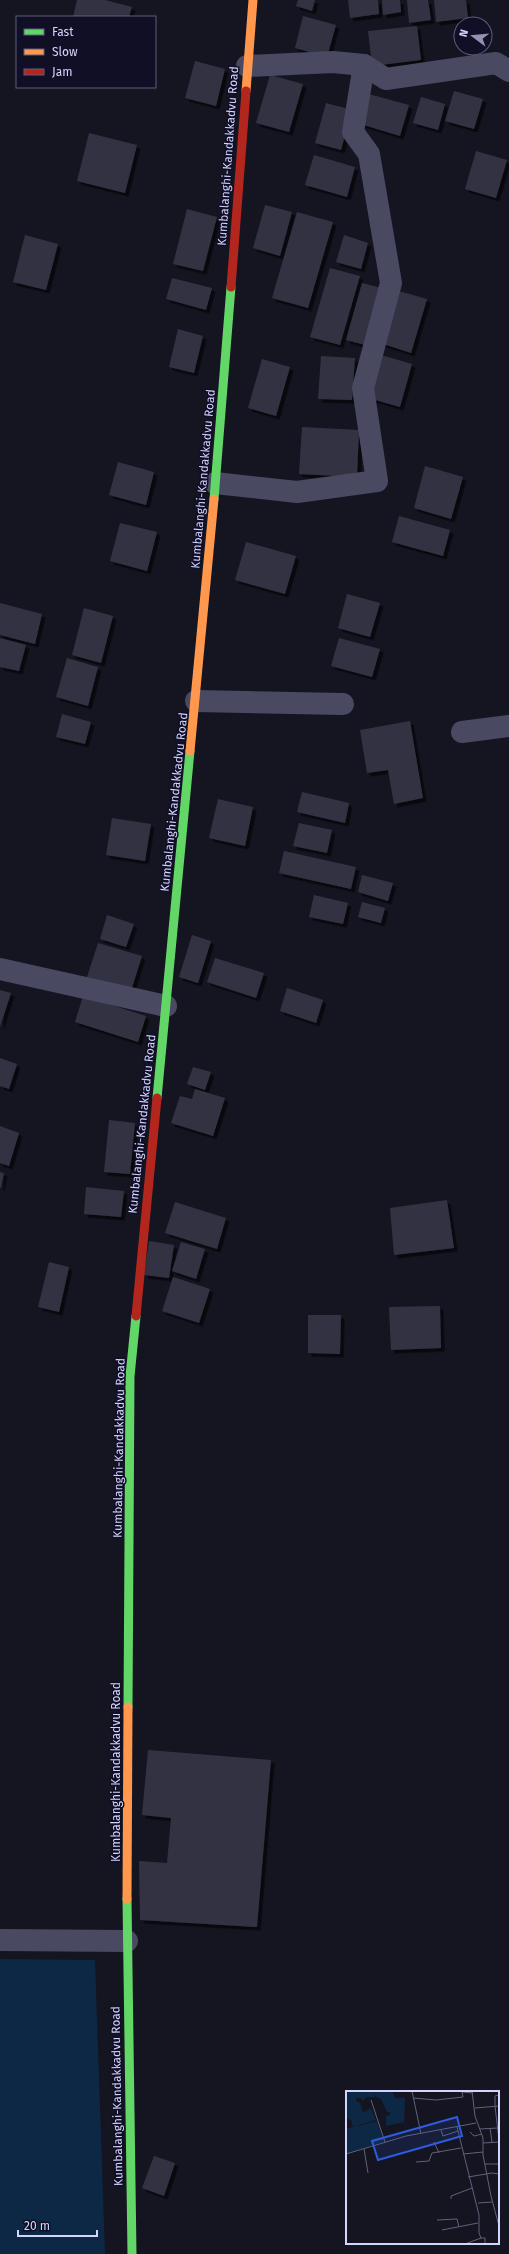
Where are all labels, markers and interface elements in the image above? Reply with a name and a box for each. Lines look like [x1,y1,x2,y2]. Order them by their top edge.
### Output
legend [16,16,156,88]
north arrow [453,16,493,56]
text: Fast [52,25,74,39]
text: N [457,28,471,39]
text: Slow [52,45,78,59]
text: Jam [52,65,72,79]
street label: Kumbalanghi-Kandakkadvu Road [215,66,241,246]
street label: Kumbalanghi-Kandakkadvu Road [188,389,218,569]
street label: Kumbalanghi-Kandakkadvu Road [158,712,190,892]
street label: Kumbalanghi-Kandakkadvu Road [126,1034,158,1214]
street label: Kumbalanghi-Kandakkadvu Road [110,1358,128,1538]
street label: Kumbalanghi-Kandakkadvu Road [109,1682,123,1862]
street label: Kumbalanghi-Kandakkadvu Road [108,2006,126,2186]
inset map [346,2091,499,2244]
scale bar [18,2212,97,2238]
text: 20 m [24,2219,50,2233]

